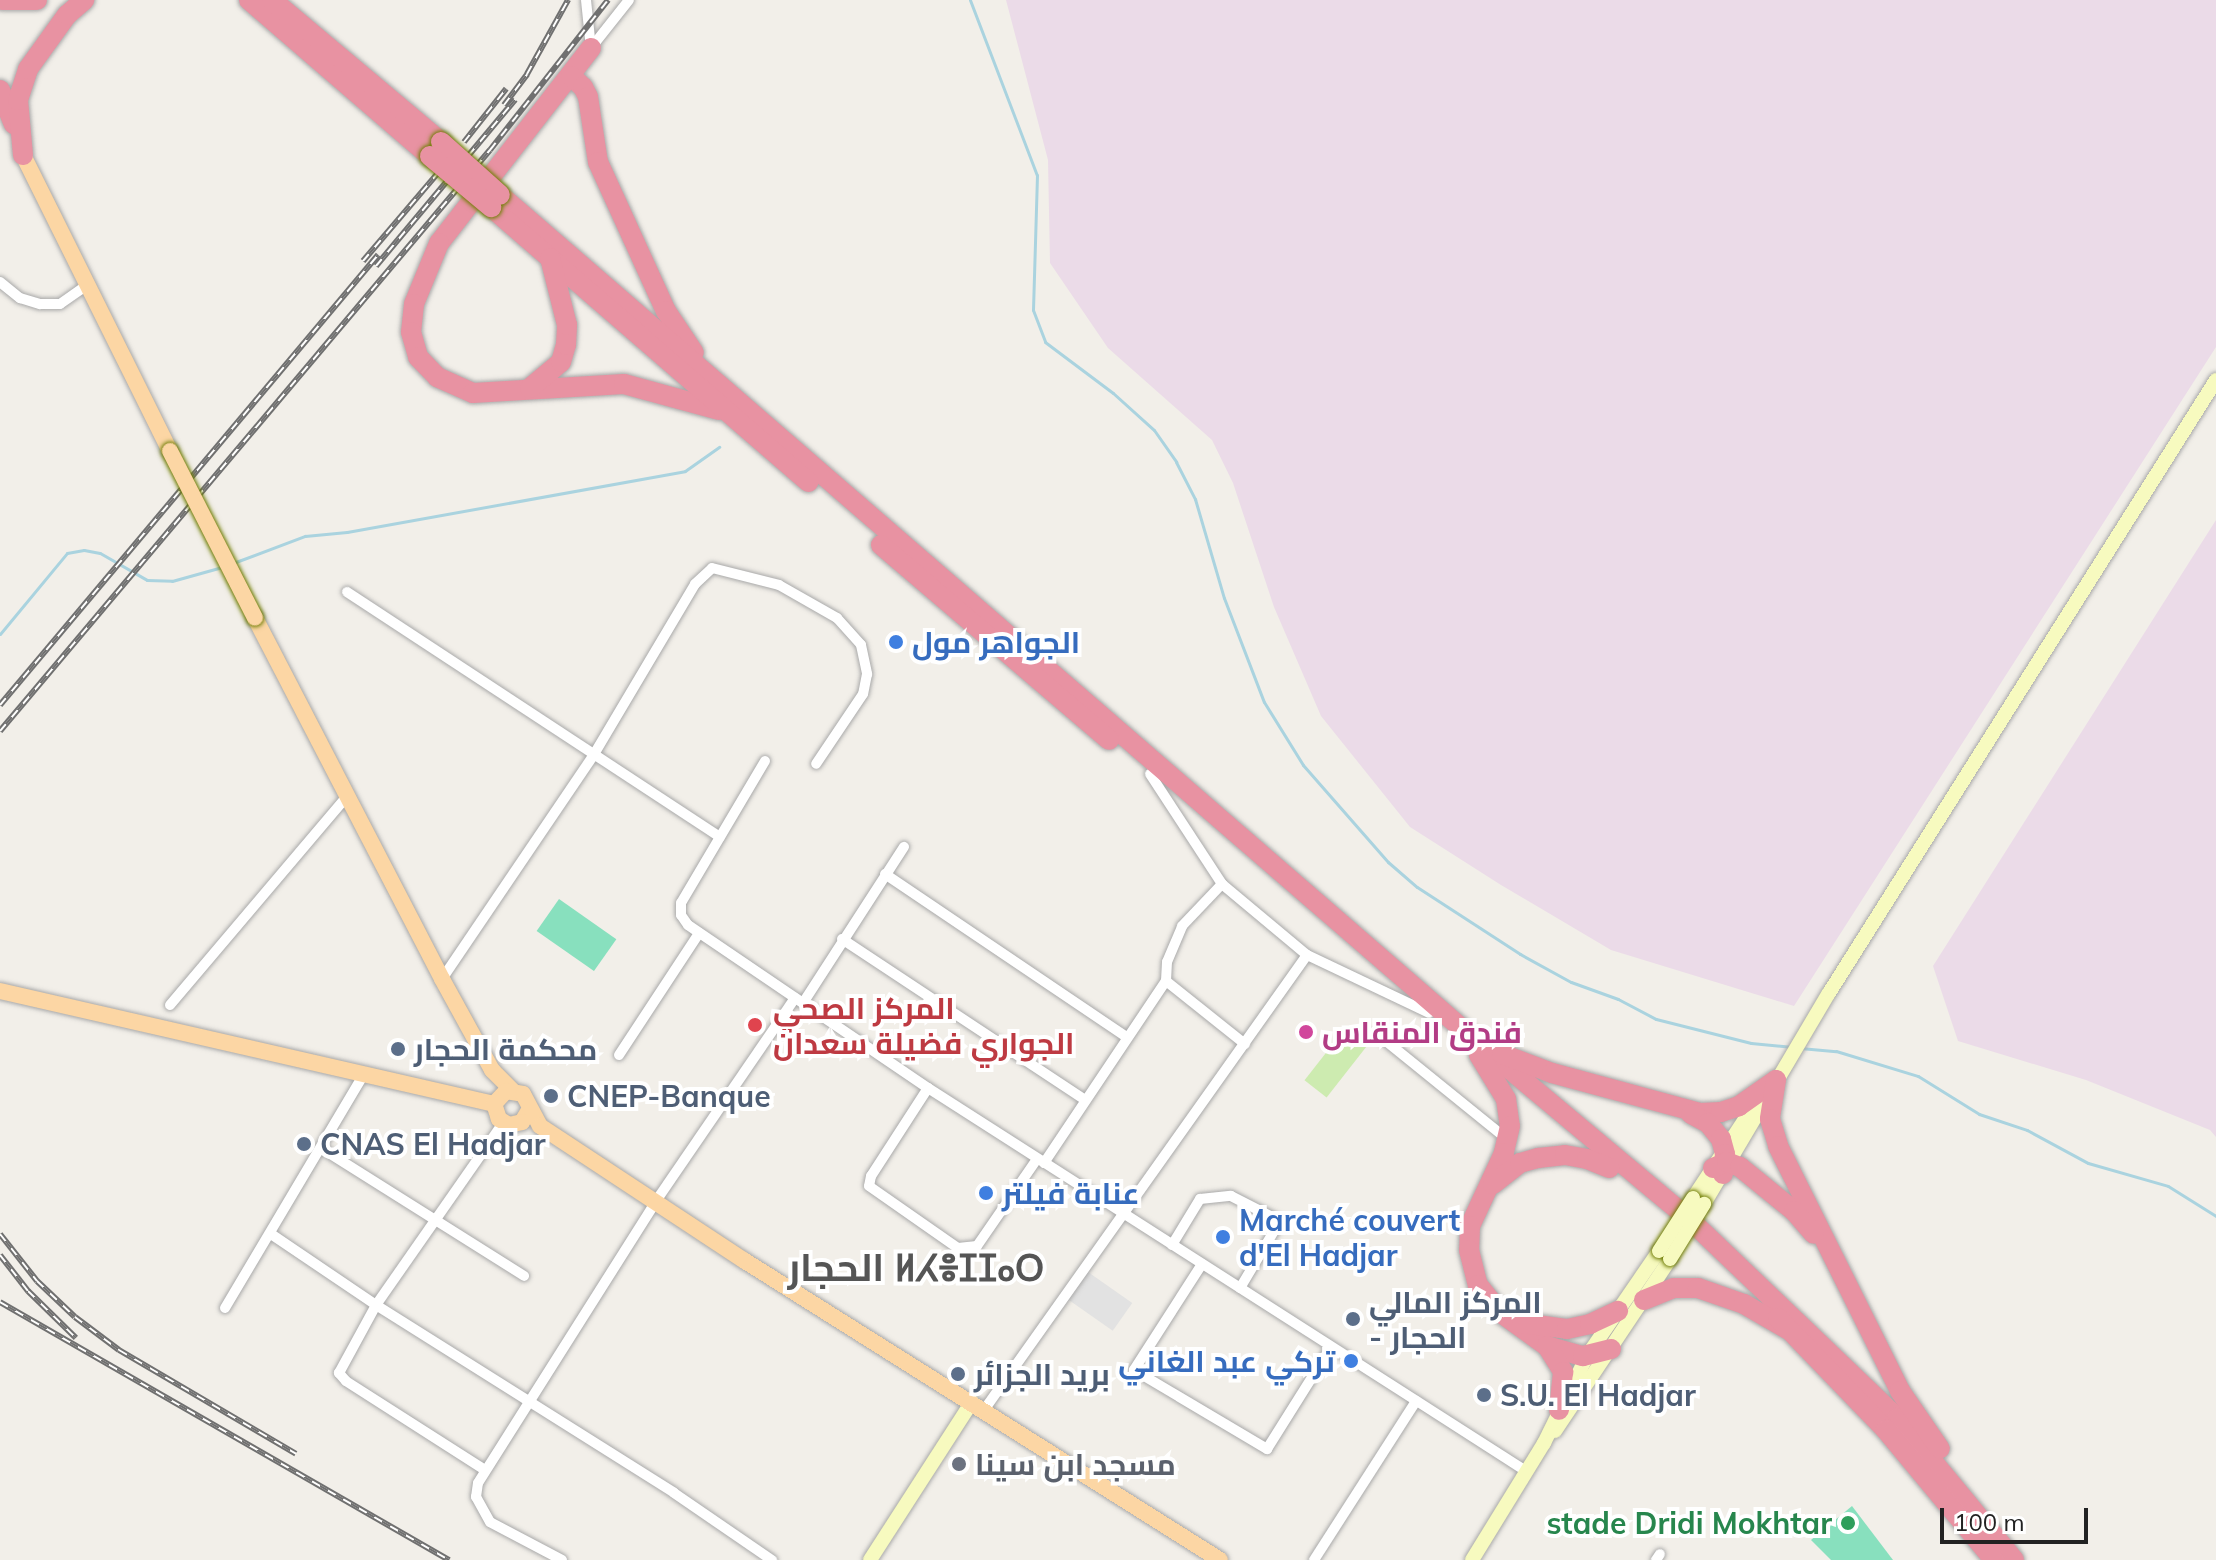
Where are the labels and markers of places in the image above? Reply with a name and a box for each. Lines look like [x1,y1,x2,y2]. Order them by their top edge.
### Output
place label: الجواهر مول [912,624,1080,660]
marker: الجواهر مول [887,633,905,651]
place label: المركز الصحي الجواري فضيلة سعدان [773,990,1074,1060]
marker: المركز الصحي الجواري فضيلة سعدان [744,1014,766,1036]
place label: فندق المنقاس [1322,1014,1522,1050]
marker: فندق المنقاس [1297,1023,1315,1041]
place label: محكمة الحجار [414,1031,597,1067]
marker: محكمة الحجار [389,1040,407,1058]
place label: CNEP-Banque [567,1078,771,1114]
marker: CNEP-Banque [542,1087,560,1105]
place label: CNAS El Hadjar [320,1126,546,1162]
marker: CNAS El Hadjar [295,1135,313,1153]
place label: عنابة فيلتر [1002,1175,1140,1211]
marker: عنابة فيلتر [977,1184,995,1202]
place label: Marché couvert d'El Hadjar [1239,1202,1460,1272]
marker: Marché couvert d'El Hadjar [1214,1228,1232,1246]
place label: المركز المالي - الحجار [1369,1284,1542,1354]
marker: المركز المالي - الحجار [1344,1310,1362,1328]
place label: تركي عبد الغاني [1118,1343,1335,1379]
marker: تركي عبد الغاني [1342,1352,1360,1370]
place label: بريد الجزائر [974,1356,1110,1392]
marker: بريد الجزائر [949,1365,967,1383]
place label: S.U. El Hadjar [1500,1377,1696,1413]
marker: S.U. El Hadjar [1475,1386,1493,1404]
place label: مسجد ابن سينا [975,1446,1176,1482]
marker: مسجد ابن سينا [950,1455,968,1473]
place label: stade Dridi Mokhtar [1546,1505,1832,1541]
marker: stade Dridi Mokhtar [1839,1514,1857,1532]

